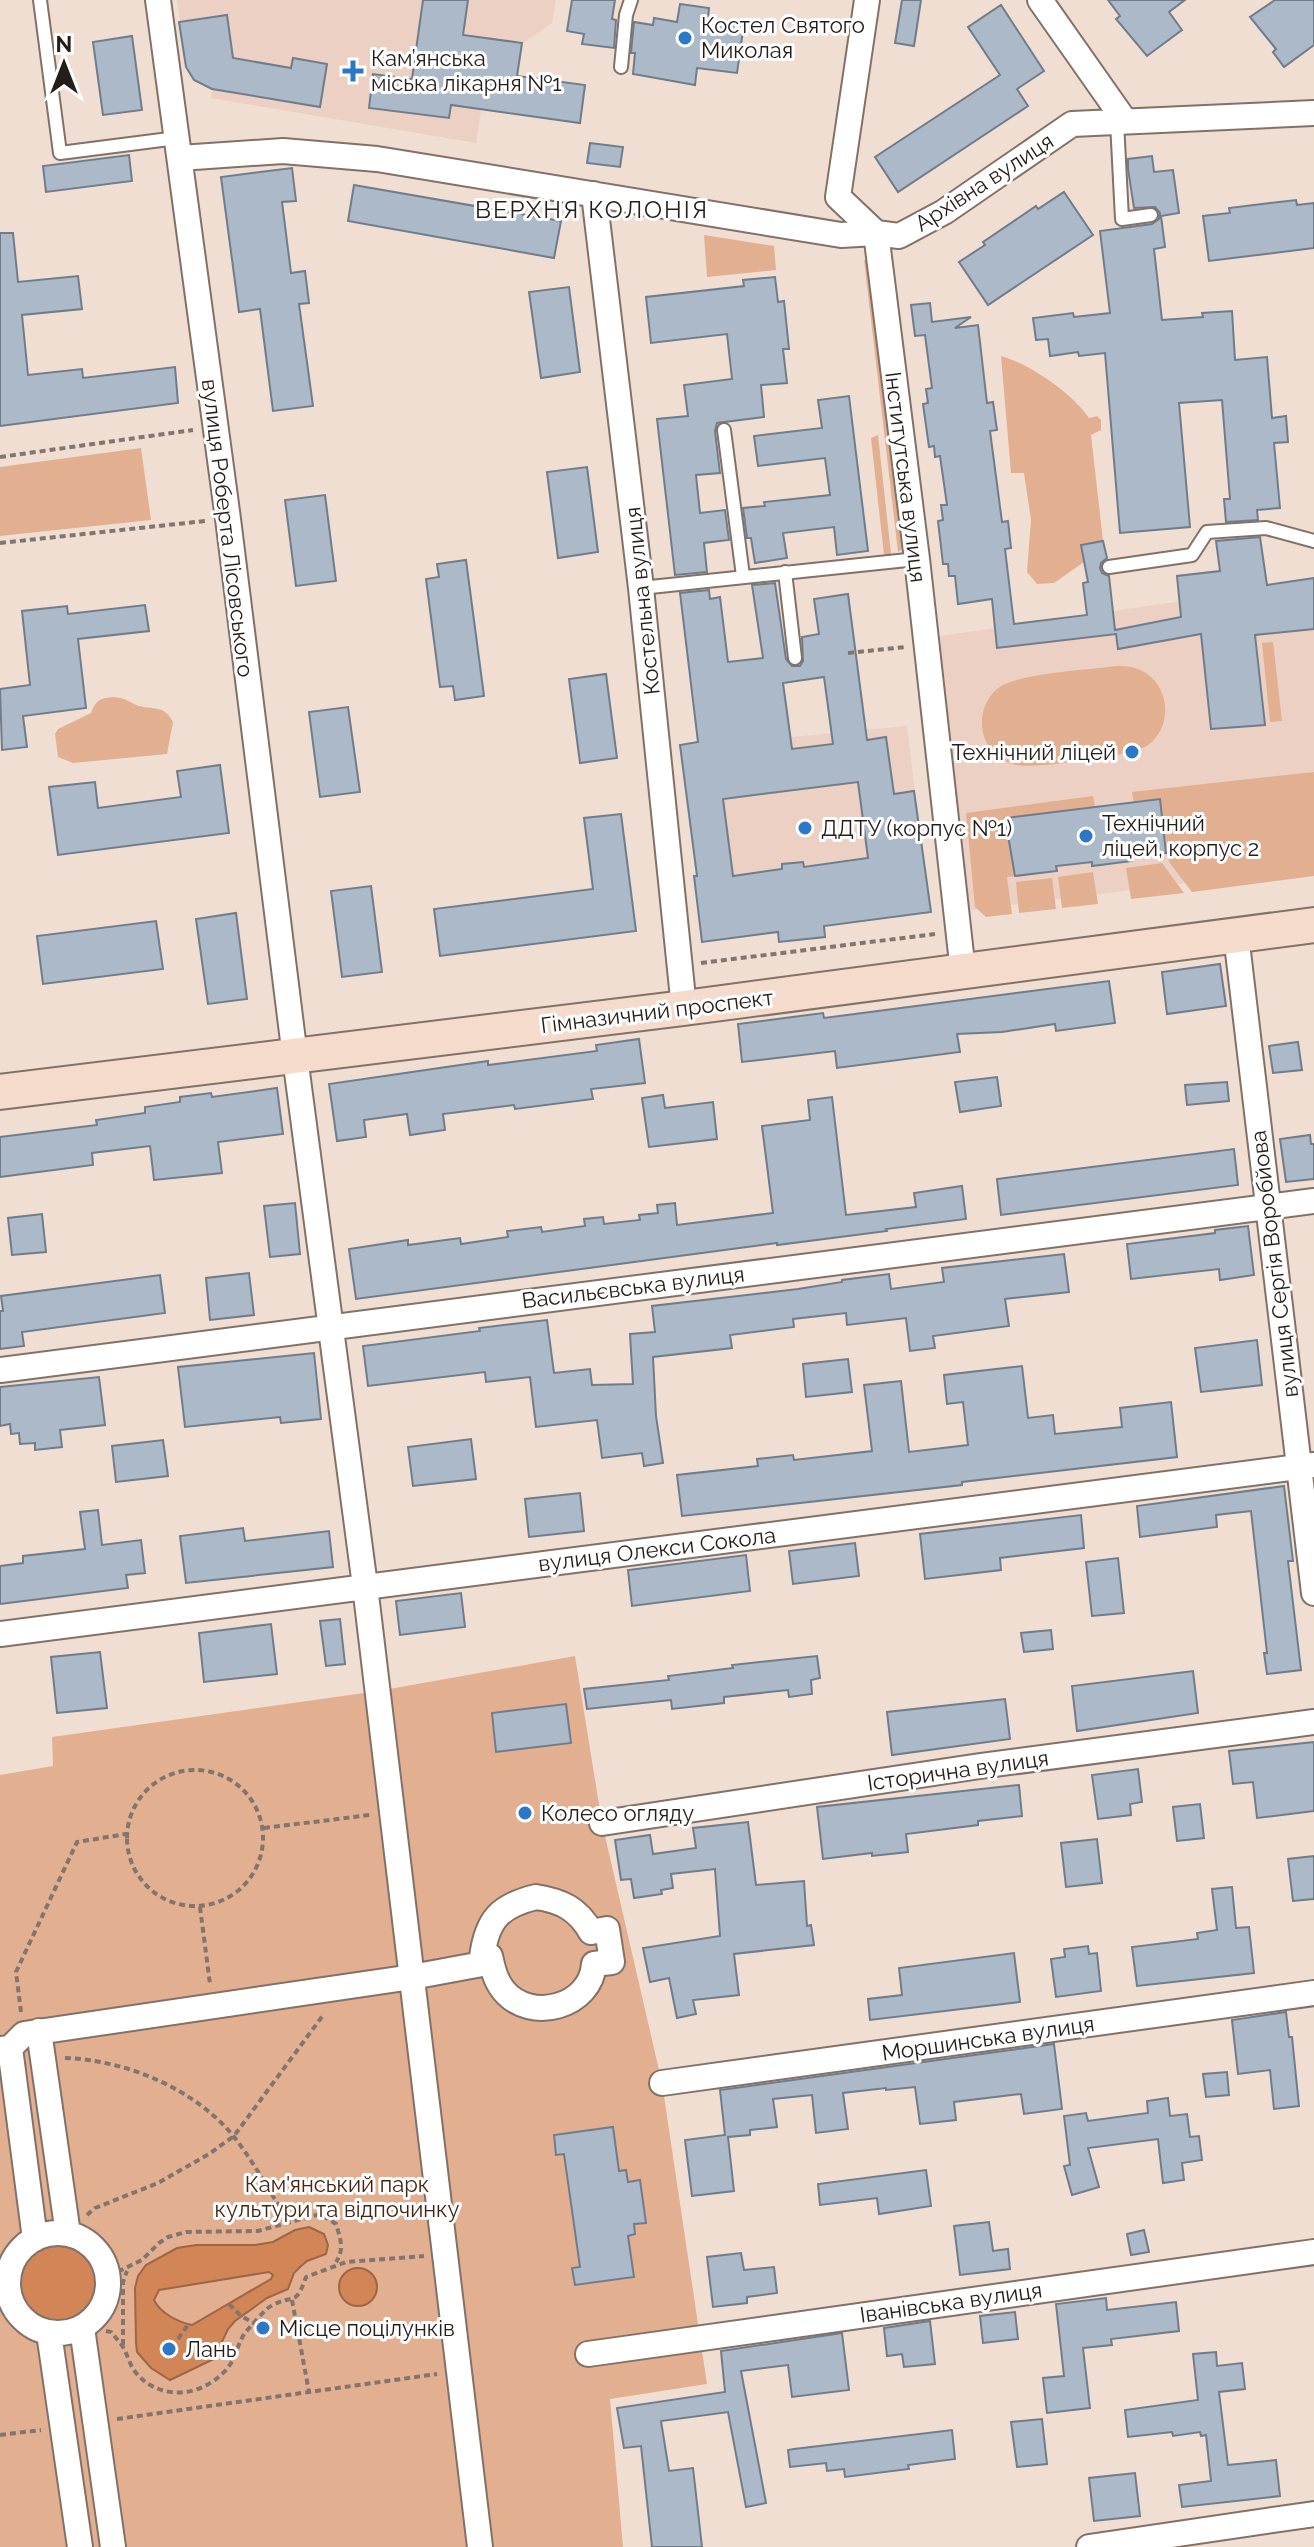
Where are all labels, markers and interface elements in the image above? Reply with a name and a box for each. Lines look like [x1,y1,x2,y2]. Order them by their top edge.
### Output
place label: Костел Святого Миколая [701,12,865,63]
north arrow [24,24,104,104]
marker: Костел Святого Миколая [676,29,694,47]
text: N [56,31,72,57]
place label: Кам’янська міська лікарня №1 [371,45,562,96]
marker: Кам’янська міська лікарня №1 [342,60,364,82]
street label: Архівна вулиця [910,128,1058,236]
district label: ВЕРХНЯ КОЛОНІЯ [475,195,709,224]
street label: Інститутська вулиця [880,370,932,584]
street label: вулиця Роберта Лісовського [197,378,259,678]
street label: Костельна вулиця [619,506,665,696]
place label: Технічний ліцей [951,739,1116,765]
marker: Технічний ліцей [1123,743,1141,761]
place label: Технічний ліцей, корпус 2 [1102,810,1259,861]
place label: ДДТУ (корпус №1) [821,815,1012,841]
marker: ДДТУ (корпус №1) [796,819,814,837]
marker: Технічний ліцей, корпус 2 [1077,827,1095,845]
street label: Гімназичний проспект [539,984,775,1038]
street label: вулиця Сергія Воробйова [1245,1129,1303,1399]
street label: Васильєвська вулиця [520,1260,746,1314]
street label: вулиця Олекси Сокола [537,1522,777,1576]
street label: Історична вулиця [866,1744,1050,1796]
place label: Колесо огляду [541,1800,694,1826]
marker: Колесо огляду [516,1804,534,1822]
street label: Моршинська вулиця [880,2010,1096,2066]
park label: Кам'янський парк культури та відпочинку [215,2171,459,2222]
street label: Іванівська вулиця [858,2276,1044,2328]
place label: Місце поцілунків [279,2315,455,2341]
marker: Місце поцілунків [254,2319,272,2337]
place label: Лань [185,2336,237,2362]
marker: Лань [160,2340,178,2358]

